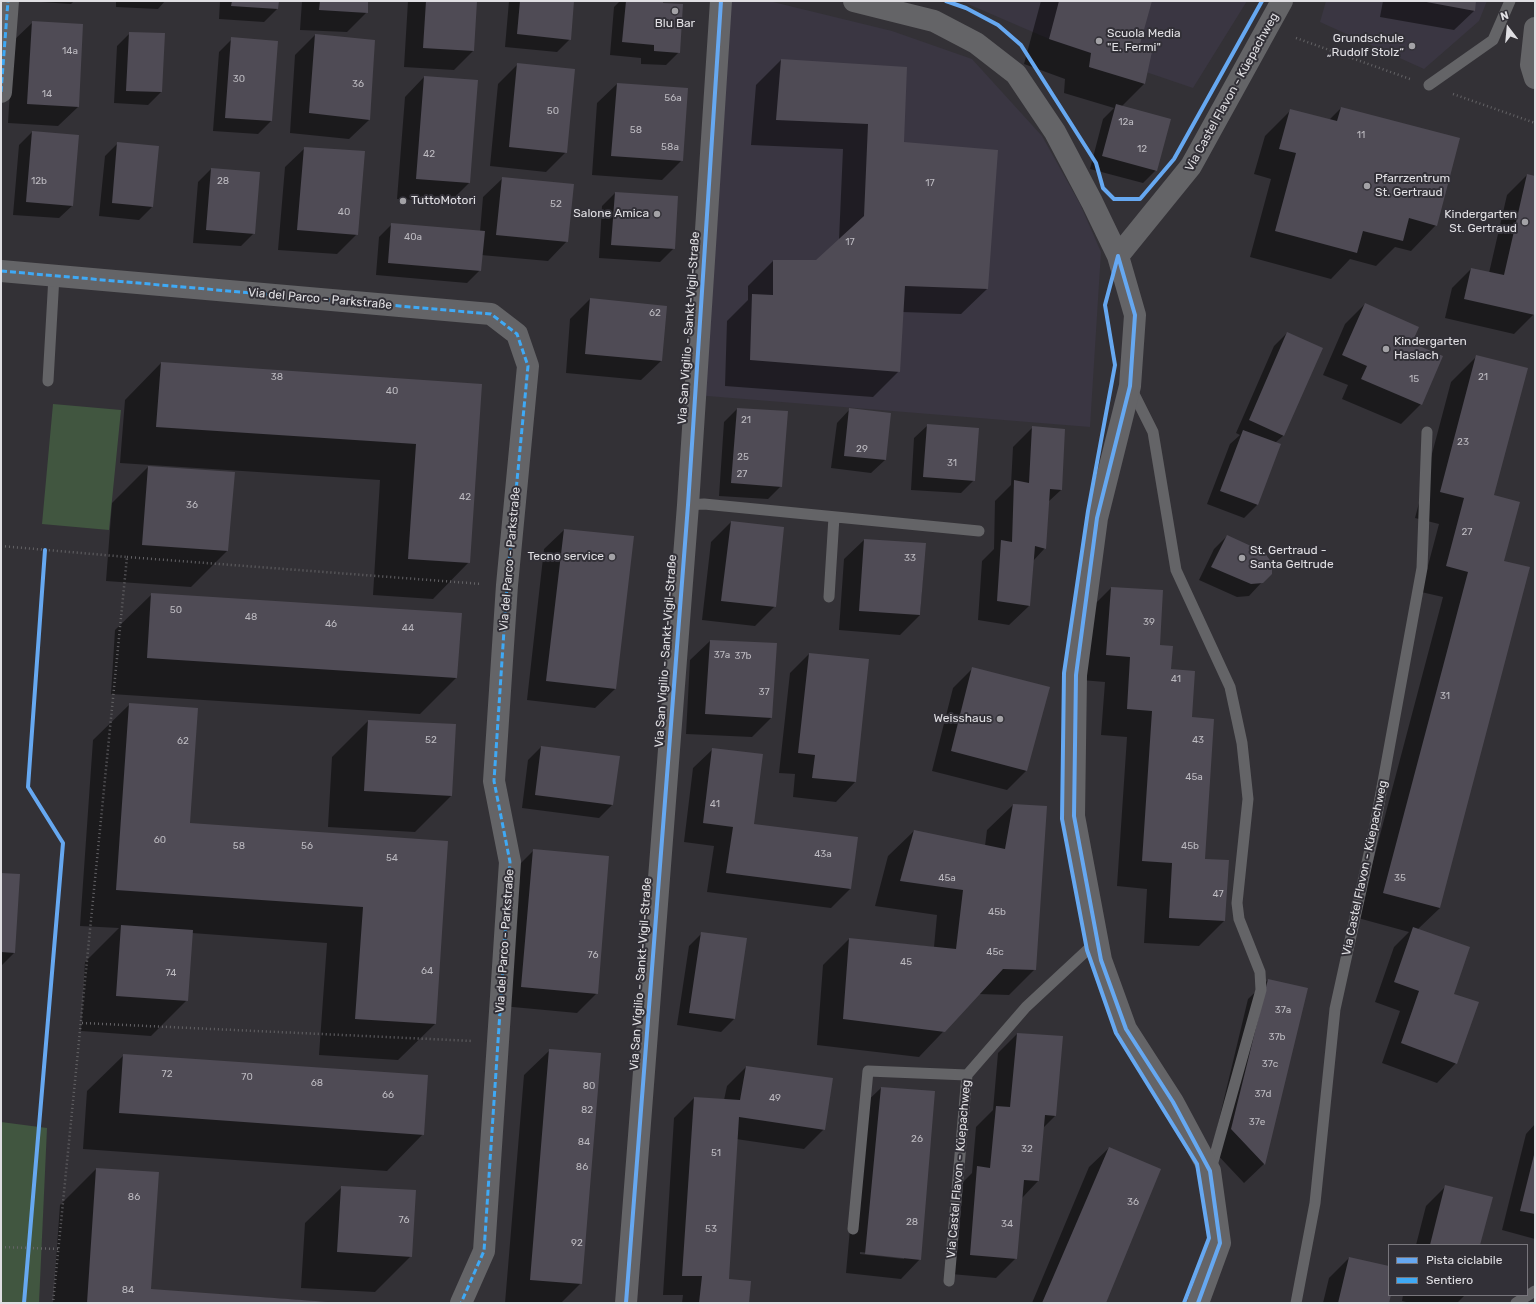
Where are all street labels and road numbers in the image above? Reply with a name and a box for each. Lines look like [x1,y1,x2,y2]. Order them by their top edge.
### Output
street label: Via Castel Flavon - Küepachweg [1182,10,1282,174]
street label: Via San Vigilio - Sankt-Vigil-Straße [675,231,703,425]
street label: Via del Parco - Parkstraße [247,286,393,312]
street label: Via del Parco - Parkstraße [497,486,523,632]
street label: Via San Vigilio - Sankt-Vigil-Straße [652,554,680,748]
street label: Via Castel Flavon - Küepachweg [1339,779,1391,957]
street label: Via del Parco - Parkstraße [493,868,517,1014]
street label: Via San Vigilio - Sankt-Vigil-Straße [627,877,655,1071]
street label: Via Castel Flavon - Küepachweg [944,1079,974,1259]

